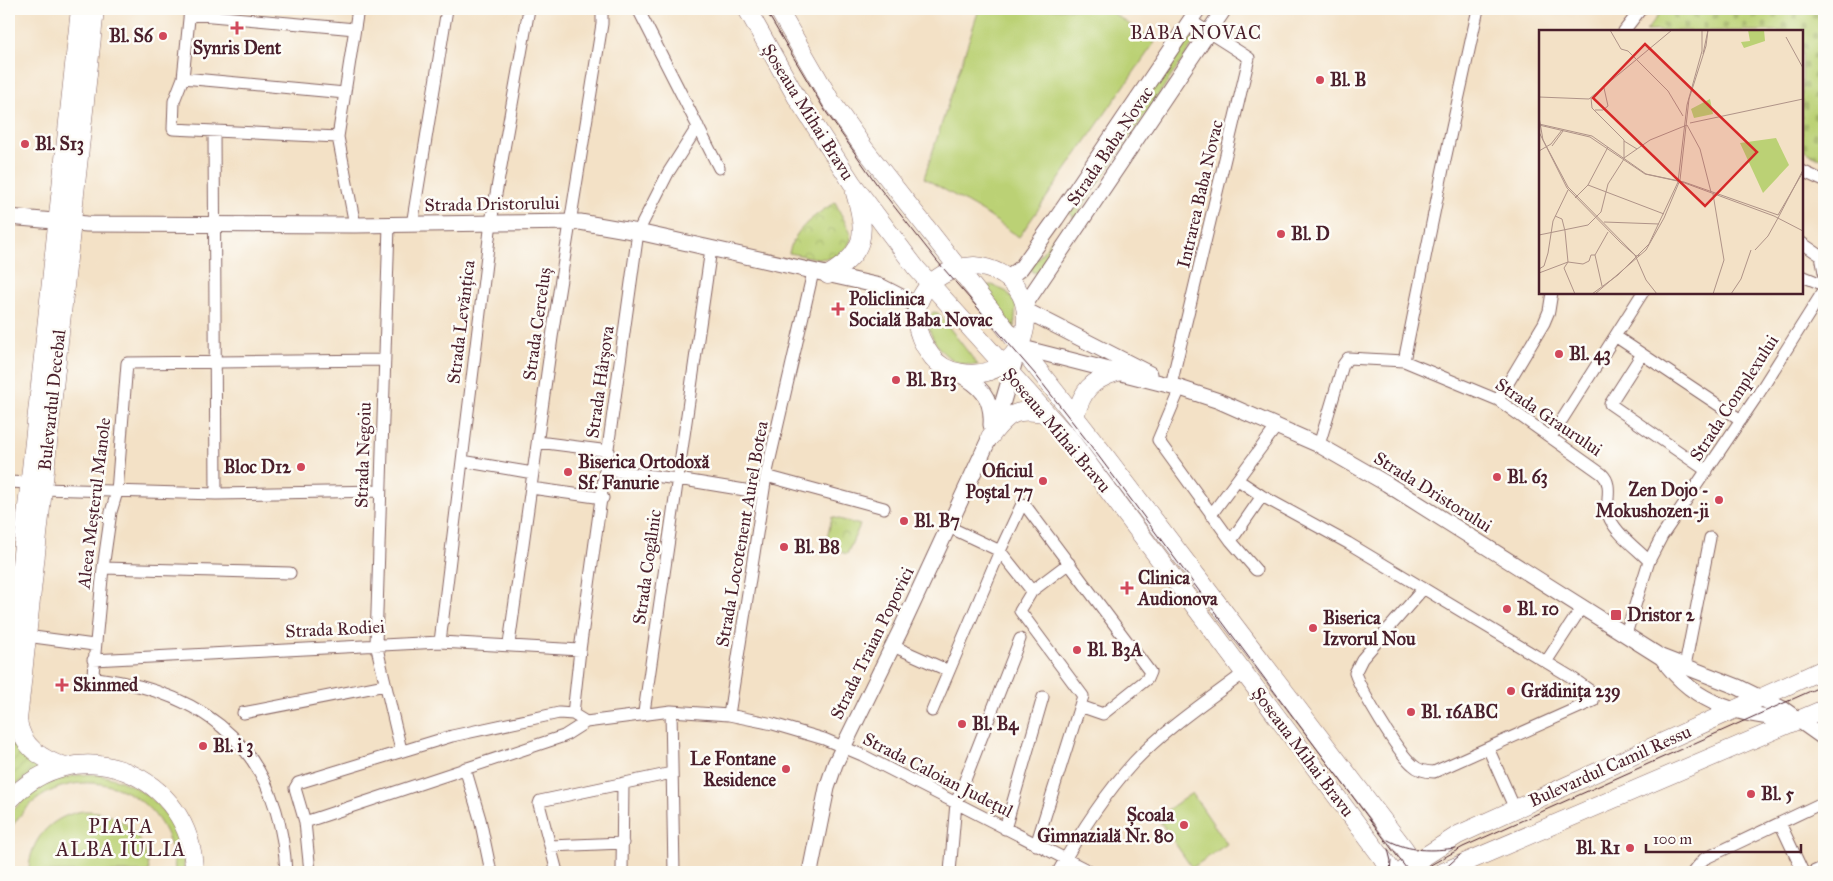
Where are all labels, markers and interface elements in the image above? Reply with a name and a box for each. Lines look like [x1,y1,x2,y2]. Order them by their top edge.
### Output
marker: Synris Dent [230,21,244,35]
district label: BABA NOVAC [1130,21,1262,44]
place label: Bl. S6 [109,25,154,47]
marker: Bl. S6 [157,30,169,42]
inset map [1539,30,1803,294]
place label: Synris Dent [193,37,282,60]
street label: Șoseaua Mihai Bravu [757,40,859,185]
place label: Bl. B [1330,69,1366,91]
marker: Bl. B [1314,74,1326,86]
street label: Strada Baba Novac [1062,82,1158,210]
street label: Intrarea Baba Novac [1172,117,1228,270]
place label: Bl. S13 [35,133,84,156]
marker: Bl. S13 [19,138,31,150]
street label: Strada Dristorului [424,192,560,216]
place label: Bl. D [1291,223,1330,245]
marker: Bl. D [1275,228,1287,240]
street label: Strada Levănțica [442,258,480,385]
street label: Strada Cerceluș [518,266,556,382]
place label: Policlinica Socială Baba Novac [849,288,993,331]
marker: Policlinica Socială Baba Novac [831,302,845,316]
street label: Strada Hârșova [581,324,619,440]
street label: Bulevardul Decebal [34,328,70,472]
street label: Strada Complexului [1685,331,1783,465]
place label: Bl. 43 [1569,343,1611,366]
marker: Bl. 43 [1553,348,1565,360]
street label: Șoseaua Mihai Bravu [998,363,1116,497]
place label: Bl. B13 [906,369,957,392]
street label: Strada Graurului [1491,373,1607,461]
marker: Bl. B13 [890,374,902,386]
street label: Strada Negoiu [350,401,377,508]
street label: Aleea Meșterul Manole [72,416,115,591]
street label: Strada Locotenent Aurel Botea [711,419,773,649]
street label: Strada Dristorului [1370,447,1496,537]
place label: Biserica Ortodoxă Sf. Fanurie [578,451,710,494]
place label: Bloc D12 [223,456,292,478]
place label: Oficiul Poștal 77 [965,460,1034,504]
marker: Bloc D12 [295,461,307,473]
marker: Biserica Ortodoxă Sf. Fanurie [562,466,574,478]
place label: Bl. 63 [1507,466,1548,489]
marker: Bl. 63 [1491,471,1503,483]
marker: Oficiul Poștal 77 [1037,475,1049,487]
place label: Zen Dojo - Mokushozen-ji [1596,479,1710,523]
marker: Zen Dojo - Mokushozen-ji [1713,494,1725,506]
street label: Strada Cogâlnic [628,508,667,626]
place label: Bl. B7 [914,510,960,532]
marker: Bl. B7 [898,515,910,527]
place label: Bl. B8 [794,536,840,558]
marker: Bl. B8 [778,541,790,553]
street label: Strada Traian Popovici [825,563,919,723]
place label: Clinica Audionova [1137,567,1218,610]
marker: Clinica Audionova [1120,581,1134,595]
place label: Bl. 10 [1517,598,1559,620]
marker: Bl. 10 [1501,603,1513,615]
place label: Dristor 2 [1627,604,1696,626]
place label: Biserica Izvorul Nou [1323,607,1416,650]
marker: Dristor 2 [1609,608,1623,622]
street label: Strada Rodiei [285,615,385,643]
marker: Biserica Izvorul Nou [1307,622,1319,634]
place label: Bl. B3A [1087,639,1143,662]
marker: Bl. B3A [1071,644,1083,656]
place label: Skinmed [73,674,139,696]
marker: Skinmed [55,678,69,692]
place label: Grădinița 239 [1521,680,1621,703]
street label: Șoseaua Mihai Bravu [1247,683,1359,821]
marker: Grădinița 239 [1505,685,1517,697]
place label: Bl. 16ABC [1421,701,1498,723]
marker: Bl. 16ABC [1405,706,1417,718]
place label: Bl. B4 [972,713,1019,736]
marker: Bl. B4 [956,718,968,730]
street label: Bulevardul Camil Ressu [1525,720,1695,812]
street label: Strada Caloian Județul [859,728,1017,823]
place label: Bl. i 3 [213,735,253,758]
marker: Bl. i 3 [197,740,209,752]
place label: Le Fontane Residence [690,748,777,791]
marker: Le Fontane Residence [780,763,792,775]
place label: Bl. 5 [1761,783,1794,805]
marker: Bl. 5 [1745,788,1757,800]
place label: Școala Gimnazială Nr. 80 [1037,804,1174,847]
district label: PIAȚA ALBA IULIA [55,814,186,861]
marker: Școala Gimnazială Nr. 80 [1178,819,1190,831]
scale bar [1646,821,1800,853]
text: 100 m [1653,830,1693,848]
place label: Bl. R1 [1576,837,1620,859]
marker: Bl. R1 [1624,842,1636,854]

